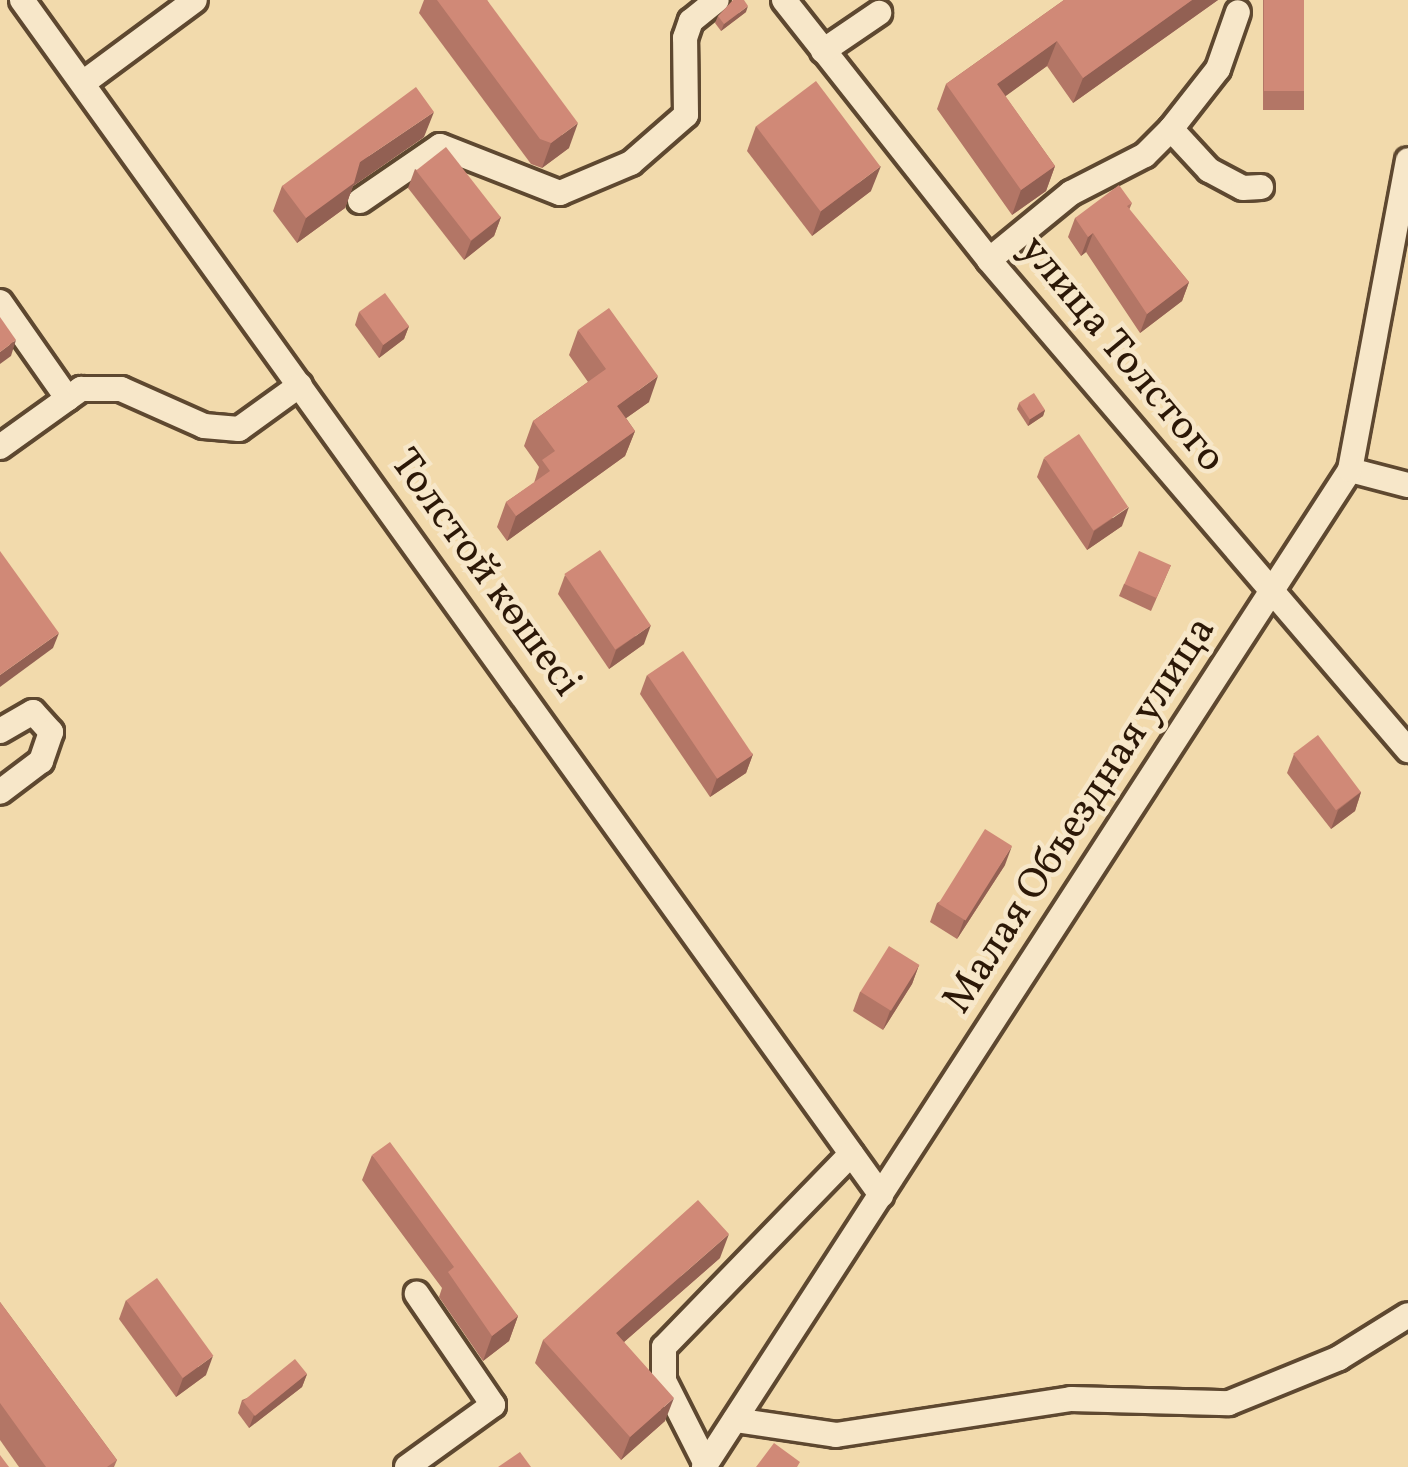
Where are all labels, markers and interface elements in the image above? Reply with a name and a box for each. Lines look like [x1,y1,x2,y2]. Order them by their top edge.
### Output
street label: улица Толстого [1007,226,1235,484]
street label: Толстой көшесі [377,440,591,708]
street label: Малая Объездная улица [933,608,1229,1024]

